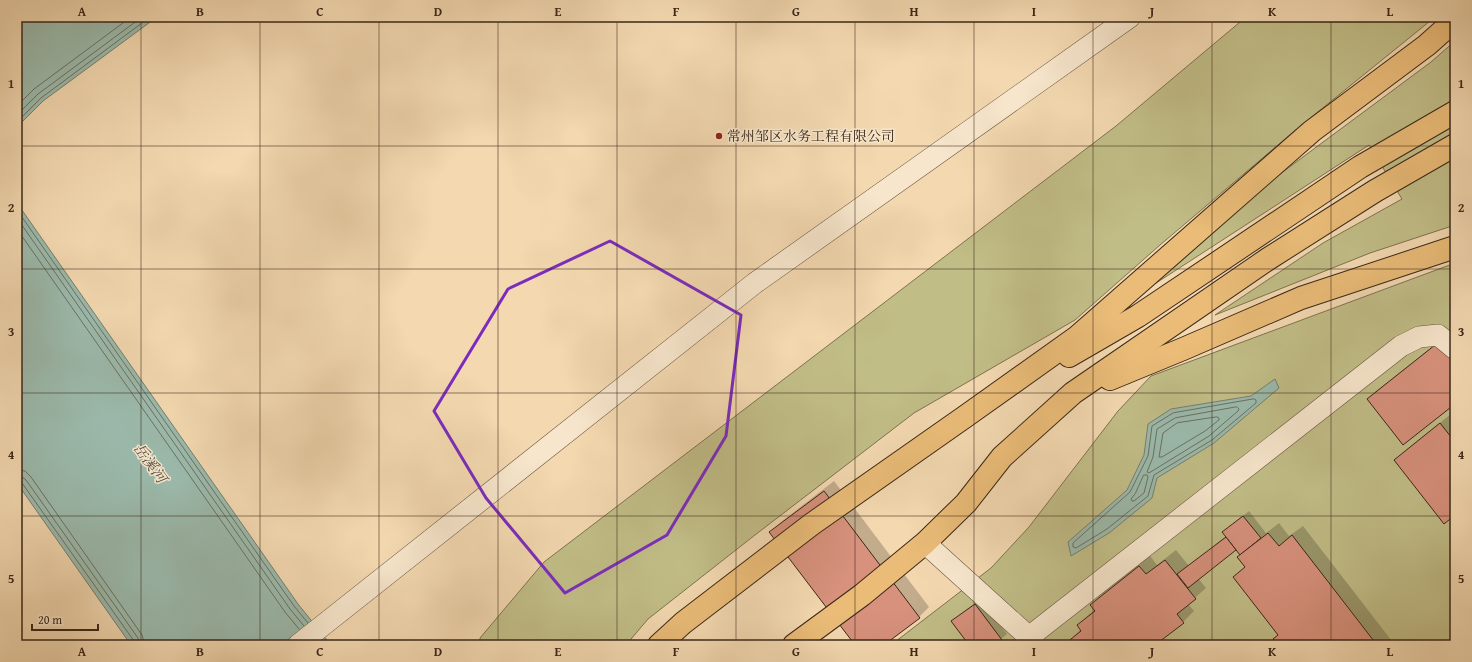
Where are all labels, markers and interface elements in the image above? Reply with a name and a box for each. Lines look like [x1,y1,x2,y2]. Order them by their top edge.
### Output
text: A [78,2,87,21]
text: B [196,2,204,21]
text: C [316,2,324,21]
text: D [434,2,442,21]
text: E [555,2,562,21]
text: F [673,2,680,21]
text: G [792,2,800,21]
text: H [909,2,919,21]
text: I [1032,2,1036,21]
text: J [1148,2,1155,21]
text: K [1268,2,1277,21]
text: L [1387,2,1394,21]
text: 1 [8,74,14,93]
text: 1 [1458,74,1464,93]
place label: 常州邹区水务工程有限公司 [727,126,895,146]
marker: 常州邹区水务工程有限公司 [714,131,724,141]
text: 2 [8,198,15,217]
text: 2 [1458,198,1465,217]
text: 3 [8,322,14,341]
text: 3 [1458,322,1464,341]
water label: 岳溪河 [129,438,174,490]
text: 4 [8,445,15,464]
text: 4 [1458,445,1465,464]
text: 5 [8,569,15,588]
text: 5 [1458,569,1465,588]
scale bar [32,606,98,632]
text: 20 m [38,611,62,628]
text: A [78,642,87,661]
text: B [196,642,204,661]
text: C [316,642,324,661]
text: D [434,642,442,661]
text: E [555,642,562,661]
text: F [673,642,680,661]
text: G [792,642,800,661]
text: H [909,642,919,661]
text: I [1032,642,1036,661]
text: J [1148,642,1155,661]
text: K [1268,642,1277,661]
text: L [1387,642,1394,661]

